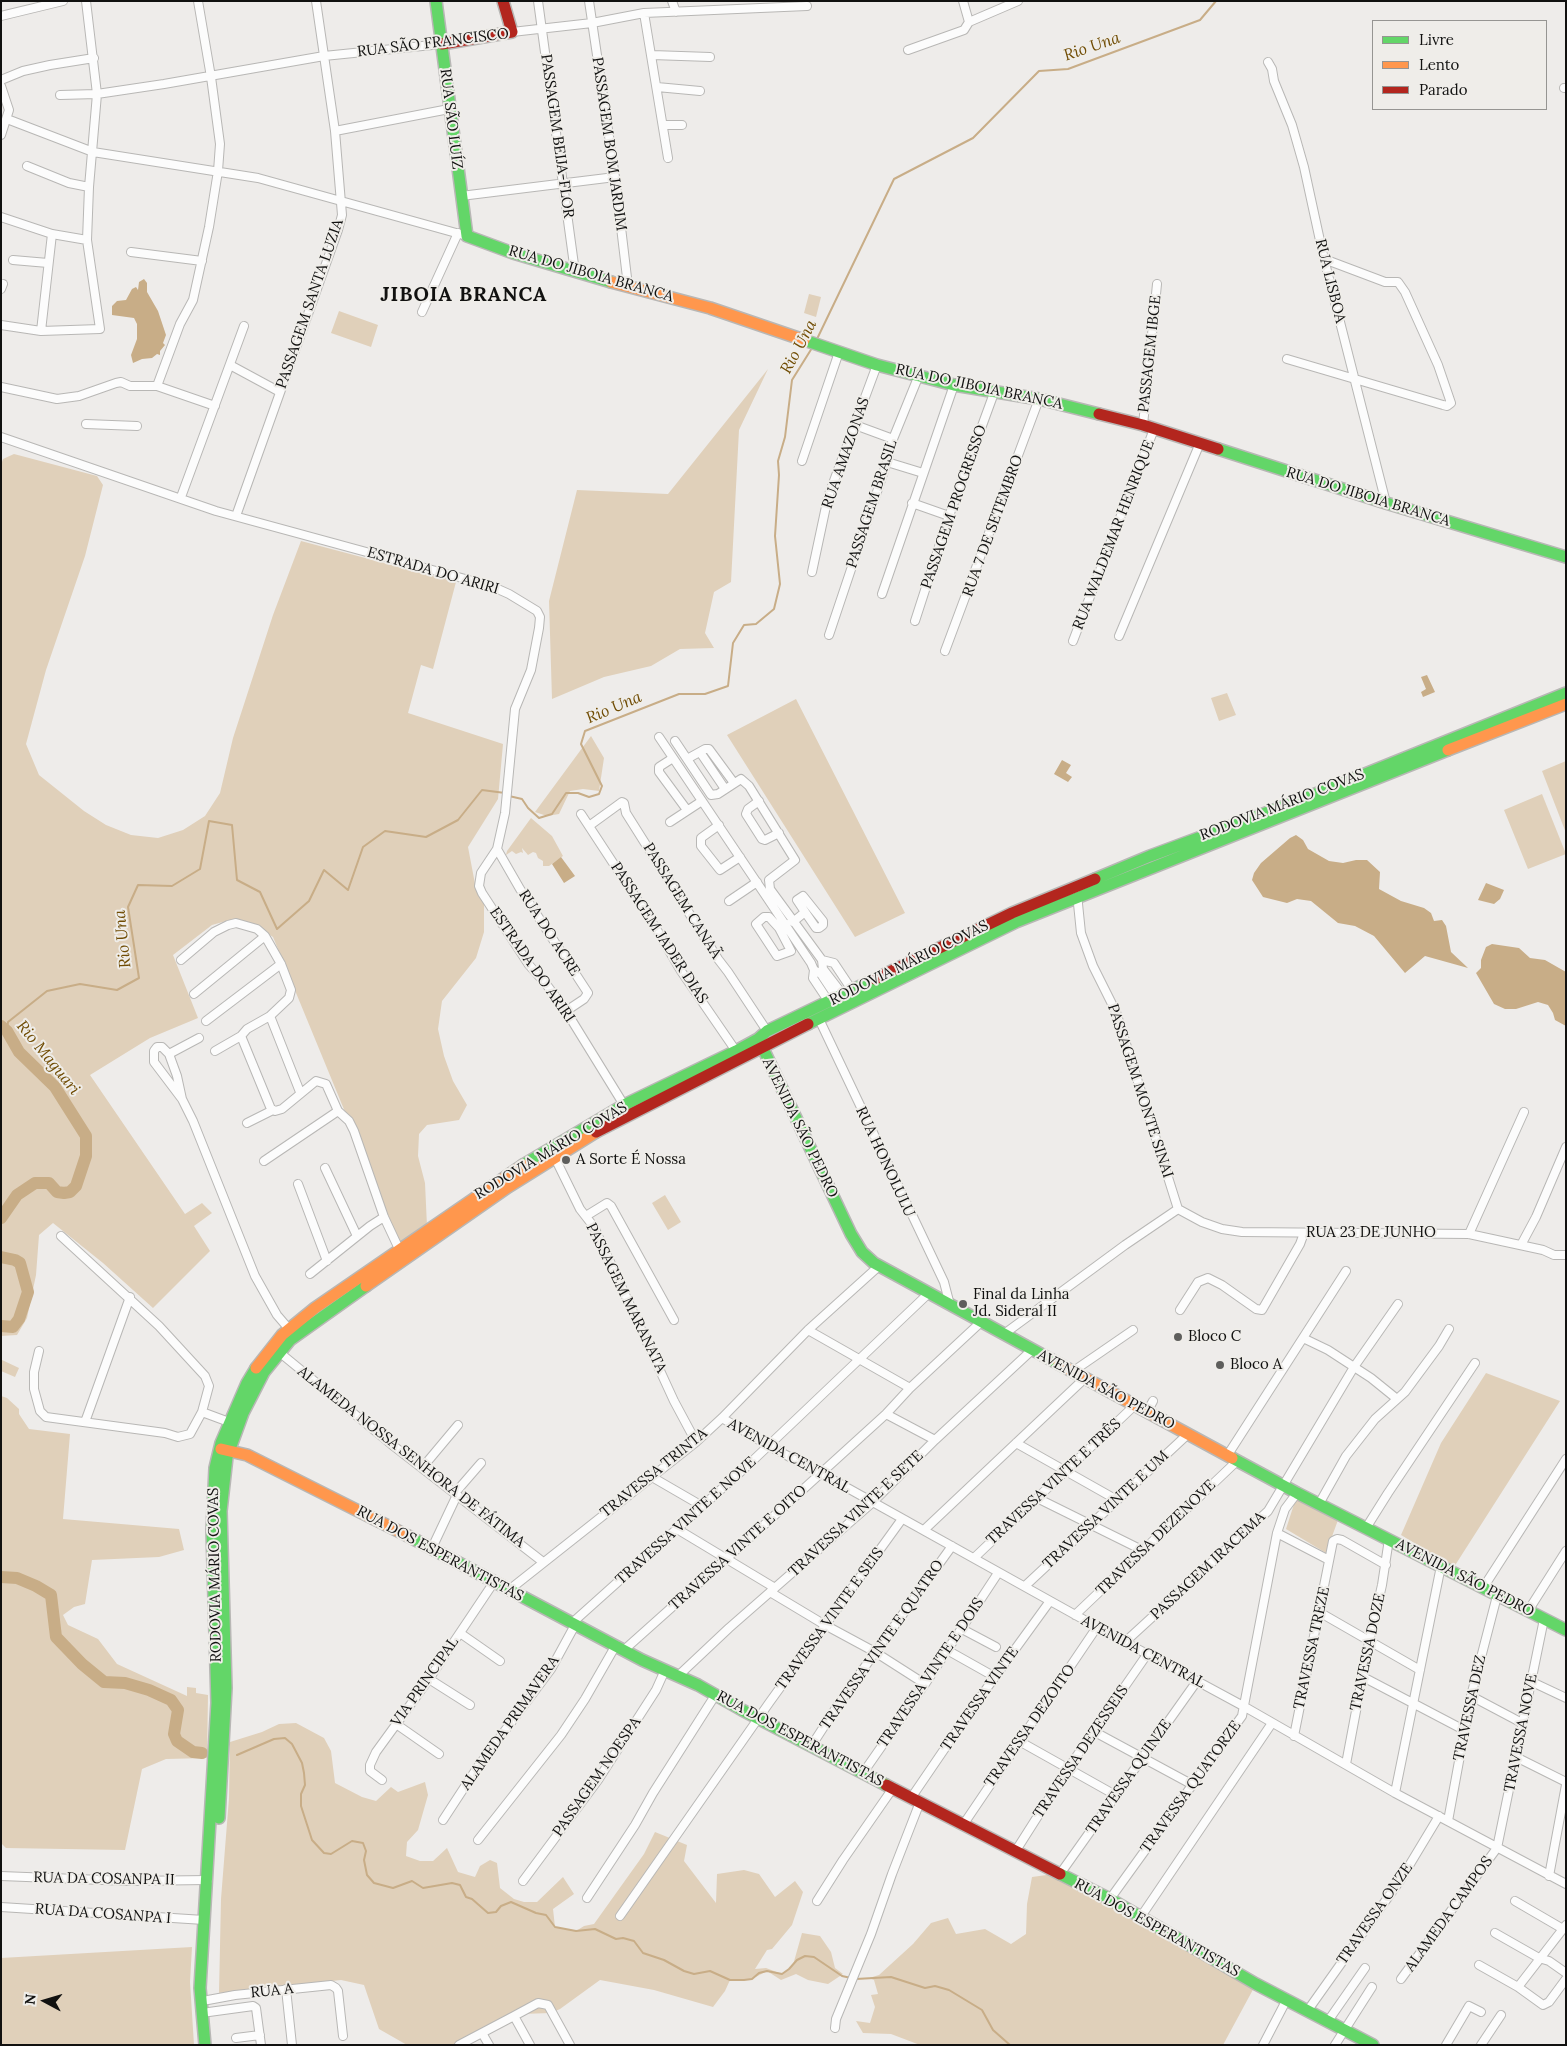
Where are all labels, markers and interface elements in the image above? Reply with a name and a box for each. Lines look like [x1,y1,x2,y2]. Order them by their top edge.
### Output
legend [1372,20,1547,110]
street label: RUA SÃO FRANCISCO [356,25,510,61]
water label: Rio Una [1061,28,1123,66]
text: Livre [1419,30,1454,49]
street label: PASSAGEM BEIJA-FLOR [537,53,577,219]
text: Lento [1419,55,1459,74]
street label: PASSAGEM BOM JARDIM [588,56,630,232]
street label: RUA SÃO LUÍZ [436,68,466,170]
text: Parado [1419,80,1468,99]
street label: PASSAGEM SANTA LUZIA [273,217,347,391]
street label: RUA LISBOA [1311,237,1349,325]
street label: RUA DO JIBOIA BRANCA [507,242,675,306]
district label: JIBOIA BRANCA [379,283,549,307]
street label: PASSAGEM IBGE [1135,294,1165,414]
water label: Rio Una [777,317,821,377]
street label: RUA DO JIBOIA BRANCA [894,360,1064,414]
street label: RUA AMAZONAS [819,395,873,511]
street label: PASSAGEM PROGRESSO [917,423,991,591]
street label: RUA WALDEMAR HENRIQUE [1069,437,1159,633]
street label: PASSAGEM BRASIL [843,438,901,570]
street label: RUA 7 DE SETEMBRO [959,453,1027,599]
street label: RUA DO JIBOIA BRANCA [1284,463,1452,531]
street label: ESTRADA DO ARIRI [365,544,501,598]
water label: Rio Una [583,688,645,728]
street label: RODOVIA MÁRIO COVAS [1197,765,1367,845]
street label: PASSAGEM CANAÃ [639,840,725,962]
street label: PASSAGEM JADER DIAS [607,859,711,1007]
street label: RUA DO ACRE [514,887,584,979]
street label: ESTRADA DO ARIRI [485,904,579,1026]
water label: Rio Una [110,909,136,969]
street label: RODOVIA MÁRIO COVAS [826,917,992,1009]
street label: PASSAGEM MONTE SINAI [1103,1002,1177,1180]
water label: Rio Maguari [12,1017,84,1099]
street label: AVENIDA SÃO PEDRO [758,1055,842,1201]
street label: RODOVIA MÁRIO COVAS [471,1098,631,1204]
street label: RUA HONOLULU [852,1104,918,1220]
place label: A Sorte É Nossa [576,1151,686,1169]
marker: A Sorte É Nossa [560,1154,572,1166]
street label: PASSAGEM MARANATA [582,1220,670,1376]
street label: RUA 23 DE JUNHO [1306,1224,1436,1242]
place label: Final da Linha Jd. Sideral II [973,1286,1070,1321]
marker: Final da Linha Jd. Sideral II [957,1298,969,1310]
place label: Bloco C [1188,1328,1241,1346]
marker: Bloco C [1172,1331,1184,1343]
street label: AVENIDA SÃO PEDRO [1034,1346,1178,1434]
place label: Bloco A [1230,1356,1282,1374]
marker: Bloco A [1214,1359,1226,1371]
street label: ALAMEDA NOSSA SENHORA DE FÁTIMA [294,1363,528,1551]
street label: AVENIDA CENTRAL [724,1415,854,1497]
street label: TRAVESSA VINTE E TRÊS [983,1415,1125,1549]
street label: TRAVESSA TRINTA [597,1424,711,1522]
street label: TRAVESSA VINTE E SETE [785,1447,927,1581]
street label: TRAVESSA VINTE E UM [1039,1447,1173,1573]
street label: TRAVESSA VINTE E NOVE [612,1453,760,1589]
street label: TRAVESSA DEZENOVE [1093,1476,1219,1600]
street label: TRAVESSA VINTE E OITO [666,1482,810,1614]
street label: RODOVIA MÁRIO COVAS [204,1487,226,1663]
street label: RUA DOS ESPERANTISTAS [353,1502,527,1606]
street label: PASSAGEM IRACEMA [1147,1508,1269,1624]
street label: AVENIDA SÃO PEDRO [1393,1535,1537,1621]
street label: TRAVESSA VINTE E SEIS [772,1544,888,1694]
street label: TRAVESSA VINTE E QUATRO [816,1557,948,1733]
street label: TRAVESSA TREZE [1290,1585,1334,1711]
street label: TRAVESSA DOZE [1347,1592,1389,1712]
street label: TRAVESSA VINTE E DOIS [874,1595,988,1751]
street label: AVENIDA CENTRAL [1078,1612,1208,1692]
street label: VIA PRINCIPAL [387,1634,463,1730]
street label: TRAVESSA VINTE [937,1643,1023,1755]
street label: ALAMEDA PRIMAVERA [457,1652,563,1794]
street label: TRAVESSA DEZ [1450,1654,1490,1762]
street label: TRAVESSA DEZOITO [981,1661,1079,1791]
street label: TRAVESSA NOVE [1501,1672,1541,1794]
street label: TRAVESSA DEZESSEIS [1030,1682,1132,1822]
street label: RUA DOS ESPERANTISTAS [713,1687,887,1791]
street label: PASSAGEM NOESPA [549,1714,645,1840]
street label: TRAVESSA QUINZE [1083,1716,1175,1838]
street label: TRAVESSA QUATORZE [1137,1717,1245,1857]
street label: ALAMEDA CAMPOS [1401,1853,1497,1975]
street label: TRAVESSA ONZE [1333,1860,1417,1968]
street label: RUA DA COSANPA II [33,1869,175,1889]
street label: RUA DOS ESPERANTISTAS [1071,1875,1243,1981]
street label: RUA DA COSANPA I [34,1900,172,1928]
north arrow [20,1976,70,2026]
street label: RUA A [250,1980,294,2002]
text: N [21,1993,40,2006]

